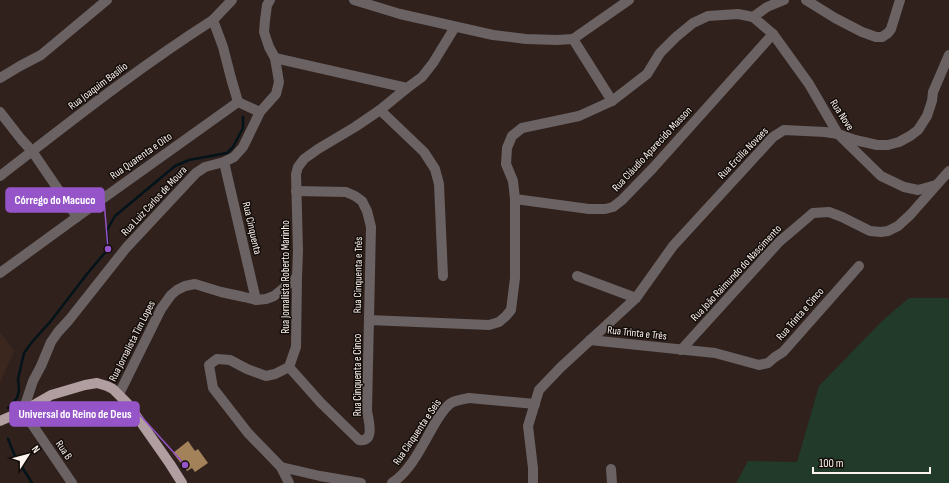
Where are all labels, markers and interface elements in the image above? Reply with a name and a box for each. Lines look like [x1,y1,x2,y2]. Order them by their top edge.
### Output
street label: Rua Joaquim Basílio [66,59,131,112]
street label: Rua Nove [827,97,857,133]
street label: Rua Cláudio Aparecido Masson [609,104,695,194]
street label: Rua Ercilia Novaes [715,124,771,182]
street label: Rua Quarenta e Oito [107,130,175,182]
street label: Rua Luiz Carlos de Moura [118,163,190,239]
callout: Córrego do Macuco [6,188,104,212]
text: Córrego do Macuco [14,193,96,208]
street label: Rua Cinquenta [240,200,264,256]
street label: Rua Jornalista Roberto Marinho [279,220,292,334]
street label: Rua João Raimundo do Nascimento [688,222,784,324]
street label: Rua Cinquenta e Três [351,237,365,313]
street label: Rua Trinta e Cinco [774,285,827,343]
street label: Rua Jornalista Tim Lopes [106,298,158,384]
street label: Rua Trinta e Três [607,323,667,343]
street label: Rua Cinquenta e Cinco [351,333,364,416]
street label: Rua Cinquenta e Seis [390,397,444,467]
callout: Universal do Reino de Deus [10,402,139,426]
text: Universal do Reino de Deus [18,407,132,422]
north arrow [8,435,48,475]
street label: Rua B [53,438,75,462]
text: N [29,443,43,456]
scale bar [813,449,930,475]
text: 100 m [819,456,844,471]

